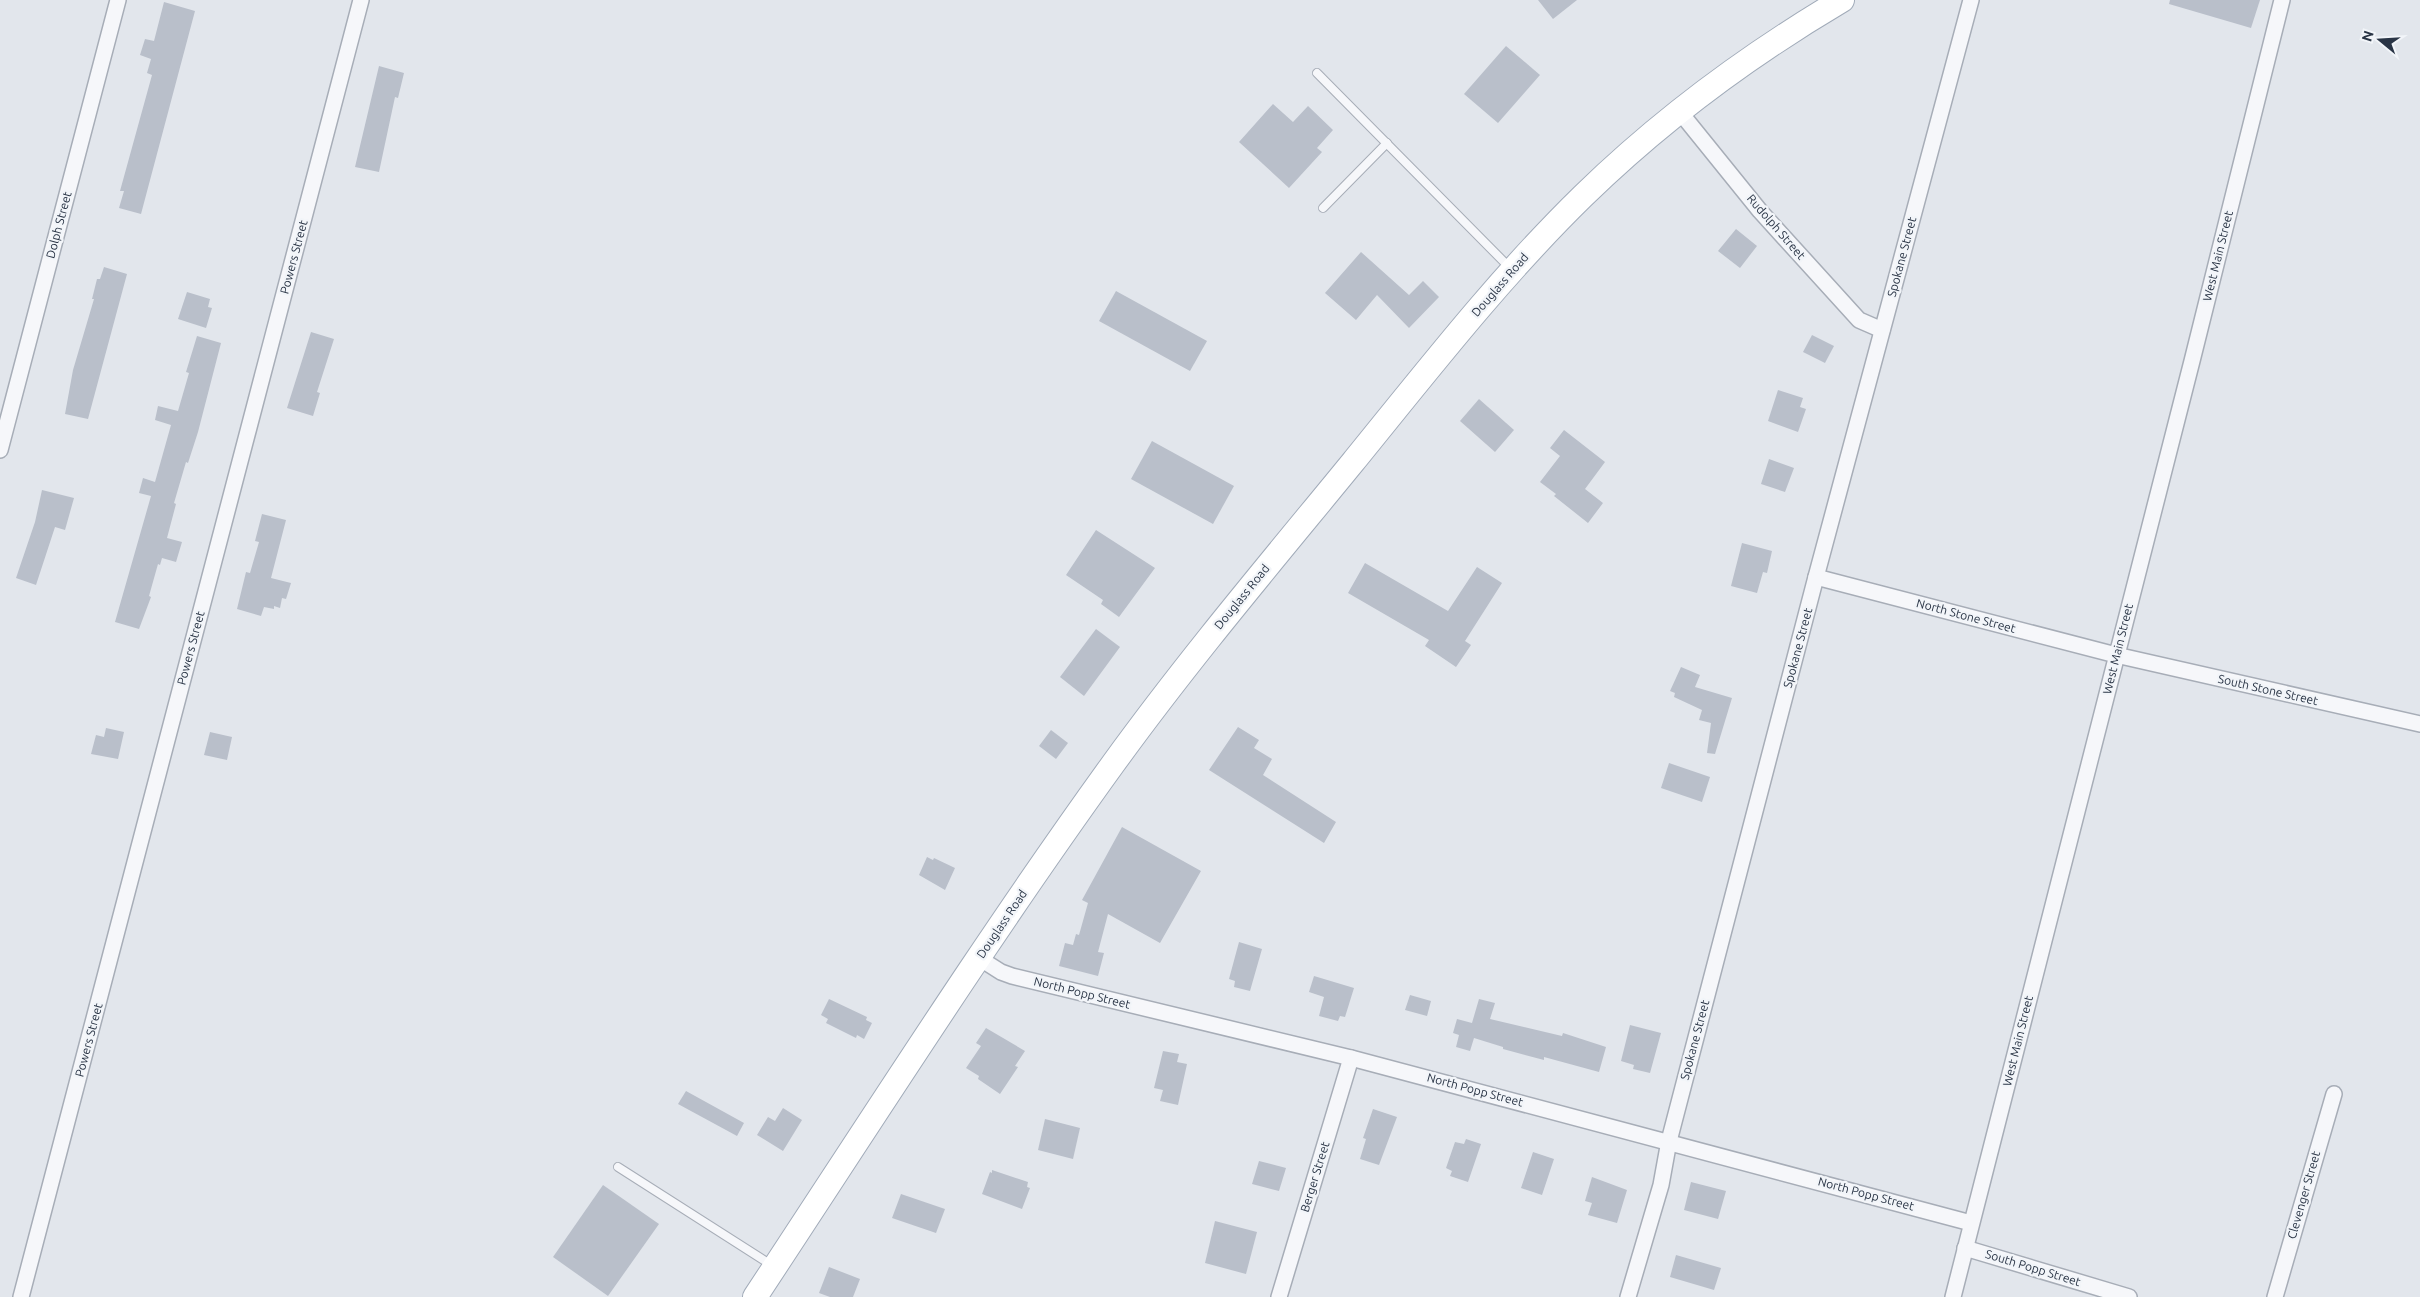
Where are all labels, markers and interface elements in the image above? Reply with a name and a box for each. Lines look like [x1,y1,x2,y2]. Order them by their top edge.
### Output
north arrow [2355,15,2405,65]
text: N [2358,29,2377,43]
street label: Dolph Street [43,190,74,260]
street label: Rudolph Street [1745,192,1808,262]
street label: West Main Street [2200,209,2235,302]
street label: Spokane Street [1885,215,1919,298]
street label: Powers Street [277,218,310,295]
street label: Douglass Road [1469,250,1531,319]
street label: Douglass Road [1212,562,1272,632]
street label: North Stone Street [1915,596,2017,635]
street label: West Main Street [2100,602,2135,695]
street label: Spokane Street [1781,606,1815,689]
street label: Powers Street [174,609,207,686]
street label: South Stone Street [2217,672,2320,707]
street label: Douglass Road [974,887,1029,960]
street label: North Popp Street [1033,974,1132,1011]
street label: West Main Street [2000,994,2035,1087]
street label: Spokane Street [1678,998,1712,1081]
street label: Powers Street [72,1001,105,1078]
street label: North Popp Street [1426,1070,1525,1109]
street label: Berger Street [1298,1140,1332,1214]
street label: Clevenger Street [2285,1149,2322,1240]
street label: North Popp Street [1817,1174,1916,1213]
street label: South Popp Street [1984,1247,2083,1288]

